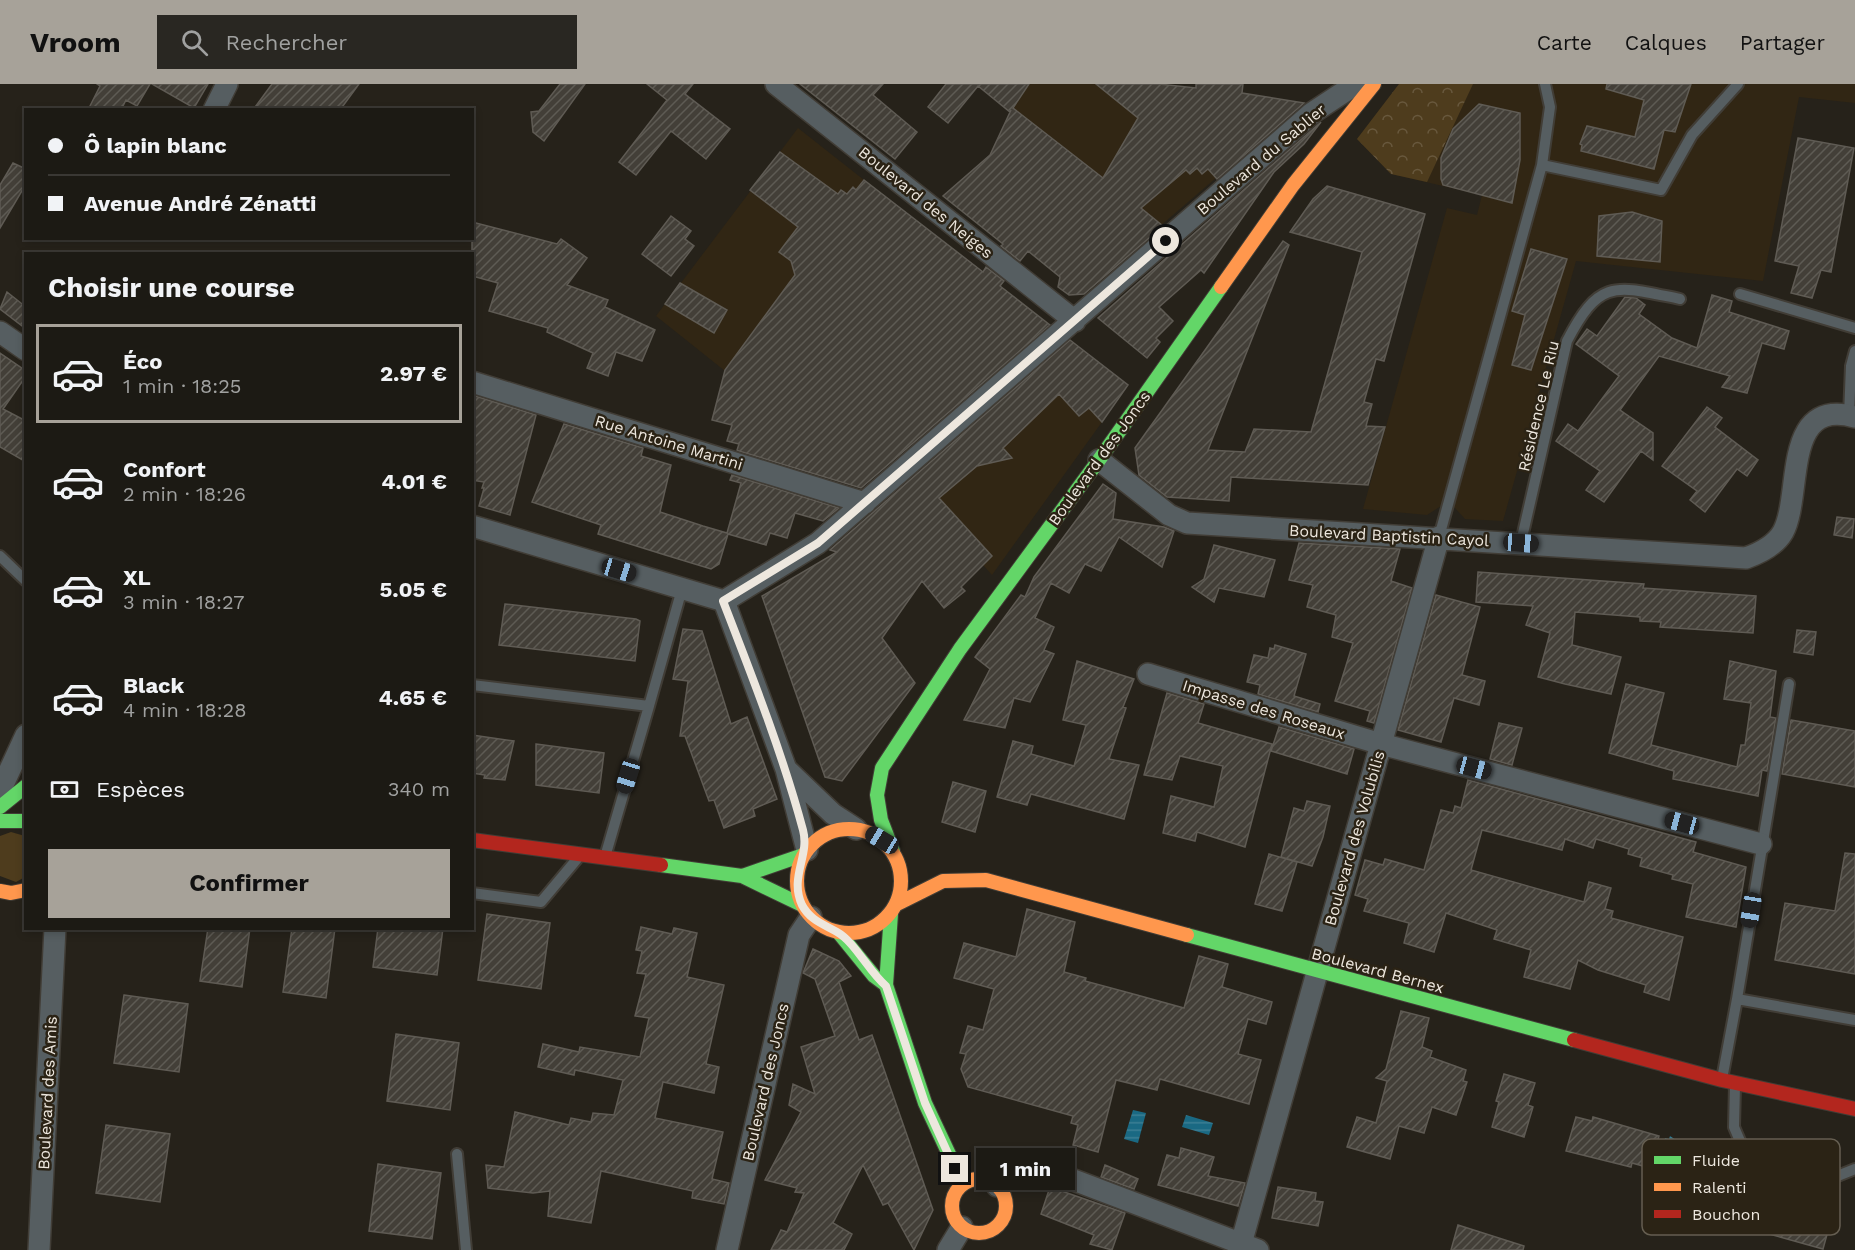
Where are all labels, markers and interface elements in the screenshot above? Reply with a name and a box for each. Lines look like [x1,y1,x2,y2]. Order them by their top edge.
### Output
search box [157,15,577,69]
text: Vroom [30,26,121,59]
icon: search [178,26,211,59]
text: Rechercher [226,30,347,55]
text: Carte [1537,30,1592,55]
text: Calques [1625,30,1707,55]
text: Partager [1740,30,1825,55]
street label: Boulevard du Sablier [1193,100,1330,219]
text: Ô lapin blanc [84,133,227,158]
street label: Boulevard des Neiges [855,142,997,262]
text: Avenue André Zénatti [84,191,316,216]
route start [1152,227,1179,254]
text: Choisir une course [48,272,295,304]
street label: Résidence Le Riu [1514,339,1563,473]
icon: car [51,347,105,401]
text: Éco [123,349,162,374]
text: 2.97 € [380,361,447,386]
text: 1 min · 18:25 [123,374,241,398]
street label: Boulevard des Joncs [1044,387,1155,529]
street label: Rue Antoine Martini [593,411,745,474]
icon: car [51,455,105,509]
text: Confort [123,457,206,482]
text: 4.01 € [381,469,447,494]
text: 2 min · 18:26 [123,482,246,506]
street label: Boulevard Baptistin Cayol [1289,521,1490,550]
car [1502,533,1540,553]
car [599,556,639,584]
icon: car [51,563,105,617]
text: XL [123,565,151,590]
text: 5.05 € [379,577,447,602]
text: 3 min · 18:27 [123,590,245,614]
icon: car [51,671,105,725]
text: Black [123,673,184,698]
street label: Impasse des Roseaux [1180,676,1347,743]
text: 4.65 € [379,685,447,710]
text: 4 min · 18:28 [123,698,247,722]
street label: Boulevard des Volubilis [1320,748,1389,928]
car [1454,755,1494,781]
car [614,756,642,796]
icon: cash [48,773,81,806]
text: Espèces [96,777,185,802]
text: 340 m [388,777,450,801]
car [1662,810,1702,836]
car [862,823,902,857]
button: Confirmer [48,849,450,918]
car [1739,891,1763,929]
street label: Boulevard Bernex [1310,944,1446,997]
street label: Boulevard des Joncs [738,1001,793,1163]
street label: Boulevard des Amis [34,1016,61,1170]
legend [1642,1139,1840,1235]
callout: 1 min [976,1148,1075,1190]
text: Fluide [1692,1151,1740,1170]
route end [941,1155,968,1182]
text: 1 min [1000,1157,1051,1181]
text: Ralenti [1692,1178,1747,1197]
text: Bouchon [1692,1205,1760,1224]

